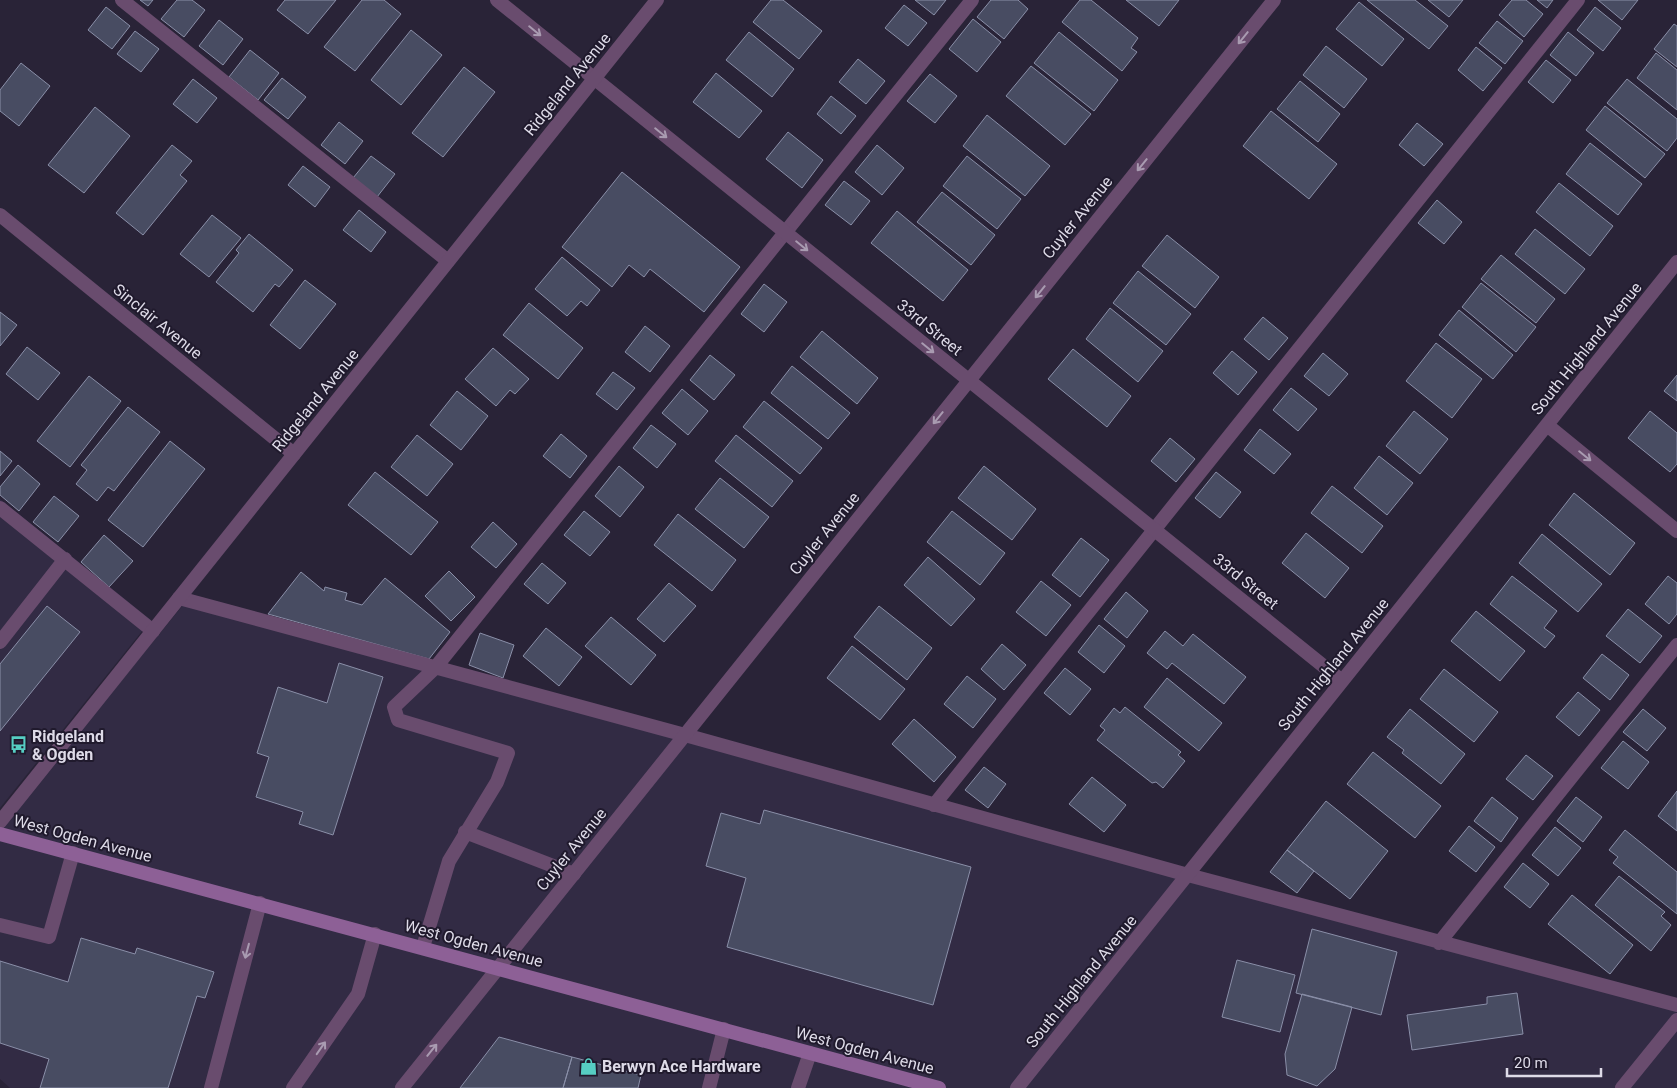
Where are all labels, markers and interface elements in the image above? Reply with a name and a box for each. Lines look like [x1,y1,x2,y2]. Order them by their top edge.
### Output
one-way arrow [528,25,541,36]
street label: Ridgeland Avenue [520,29,615,140]
one-way arrow [1238,31,1249,44]
one-way arrow [655,127,668,138]
one-way arrow [1136,158,1147,171]
street label: Cuyler Avenue [1038,172,1117,262]
one-way arrow [795,240,808,251]
street label: South Highland Avenue [1527,278,1646,419]
street label: Sinclair Avenue [109,280,206,363]
one-way arrow [1035,285,1046,298]
street label: 33rd Street [893,295,966,359]
one-way arrow [921,342,934,353]
street label: Ridgeland Avenue [268,345,363,456]
one-way arrow [933,412,944,425]
one-way arrow [1578,450,1591,462]
street label: Cuyler Avenue [785,488,864,578]
street label: 33rd Street [1209,549,1282,613]
street label: South Highland Avenue [1274,594,1393,735]
place label: Ridgeland & Ogden [32,727,104,764]
bus stop icon: Ridgeland & Ogden [8,735,28,755]
street label: Cuyler Avenue [532,804,611,894]
street label: West Ogden Avenue [12,811,154,866]
street label: South Highland Avenue [1022,911,1141,1052]
street label: West Ogden Avenue [403,916,545,971]
one-way arrow [242,942,252,958]
street label: West Ogden Avenue [794,1023,936,1078]
one-way arrow [316,1041,326,1055]
one-way arrow [427,1044,438,1057]
scale bar [1507,1046,1601,1078]
text: 20 m [1514,1054,1548,1072]
shop icon: Berwyn Ace Hardware [578,1056,598,1076]
place label: Berwyn Ace Hardware [602,1057,761,1076]

